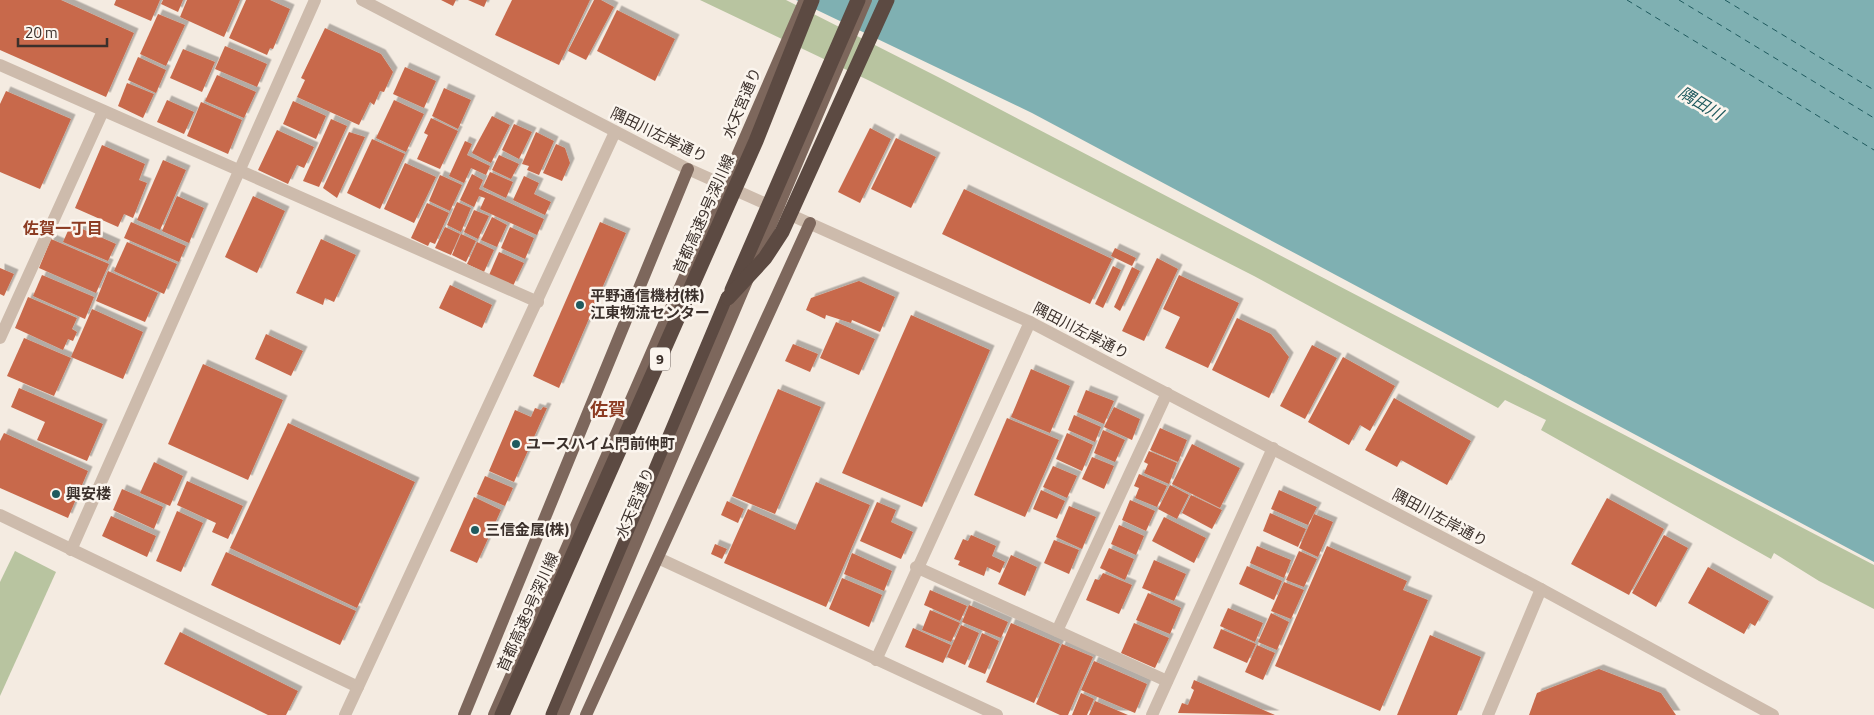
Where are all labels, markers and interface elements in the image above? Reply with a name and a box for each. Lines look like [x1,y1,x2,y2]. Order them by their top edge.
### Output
scale bar [18,15,106,47]
text: 20 m [25,21,58,44]
street label: 水天宮通り [716,64,767,142]
water label: 隅田川 [1674,80,1729,127]
street label: 隅田川左岸通り [607,101,711,168]
street label: 首都高速9号深川線 [667,150,740,277]
district label: 佐賀一丁目 [22,216,103,240]
place label: 平野通信機材(株) 江東物流センター [590,284,710,324]
street label: 隅田川左岸通り [1029,296,1133,365]
marker: 平野通信機材(株) 江東物流センター [574,299,586,311]
road number: 9 [650,348,670,370]
district label: 佐賀 [590,396,626,423]
place label: ユースハイム門前仲町 [526,432,675,455]
marker: ユースハイム門前仲町 [510,438,522,450]
street label: 水天宮通り [609,464,660,542]
place label: 興安楼 [66,482,111,505]
street label: 隅田川左岸通り [1388,483,1492,552]
marker: 興安楼 [50,488,62,500]
place label: 三信金属(株) [485,518,570,541]
marker: 三信金属(株) [469,524,481,536]
street label: 首都高速9号深川線 [491,548,564,675]

